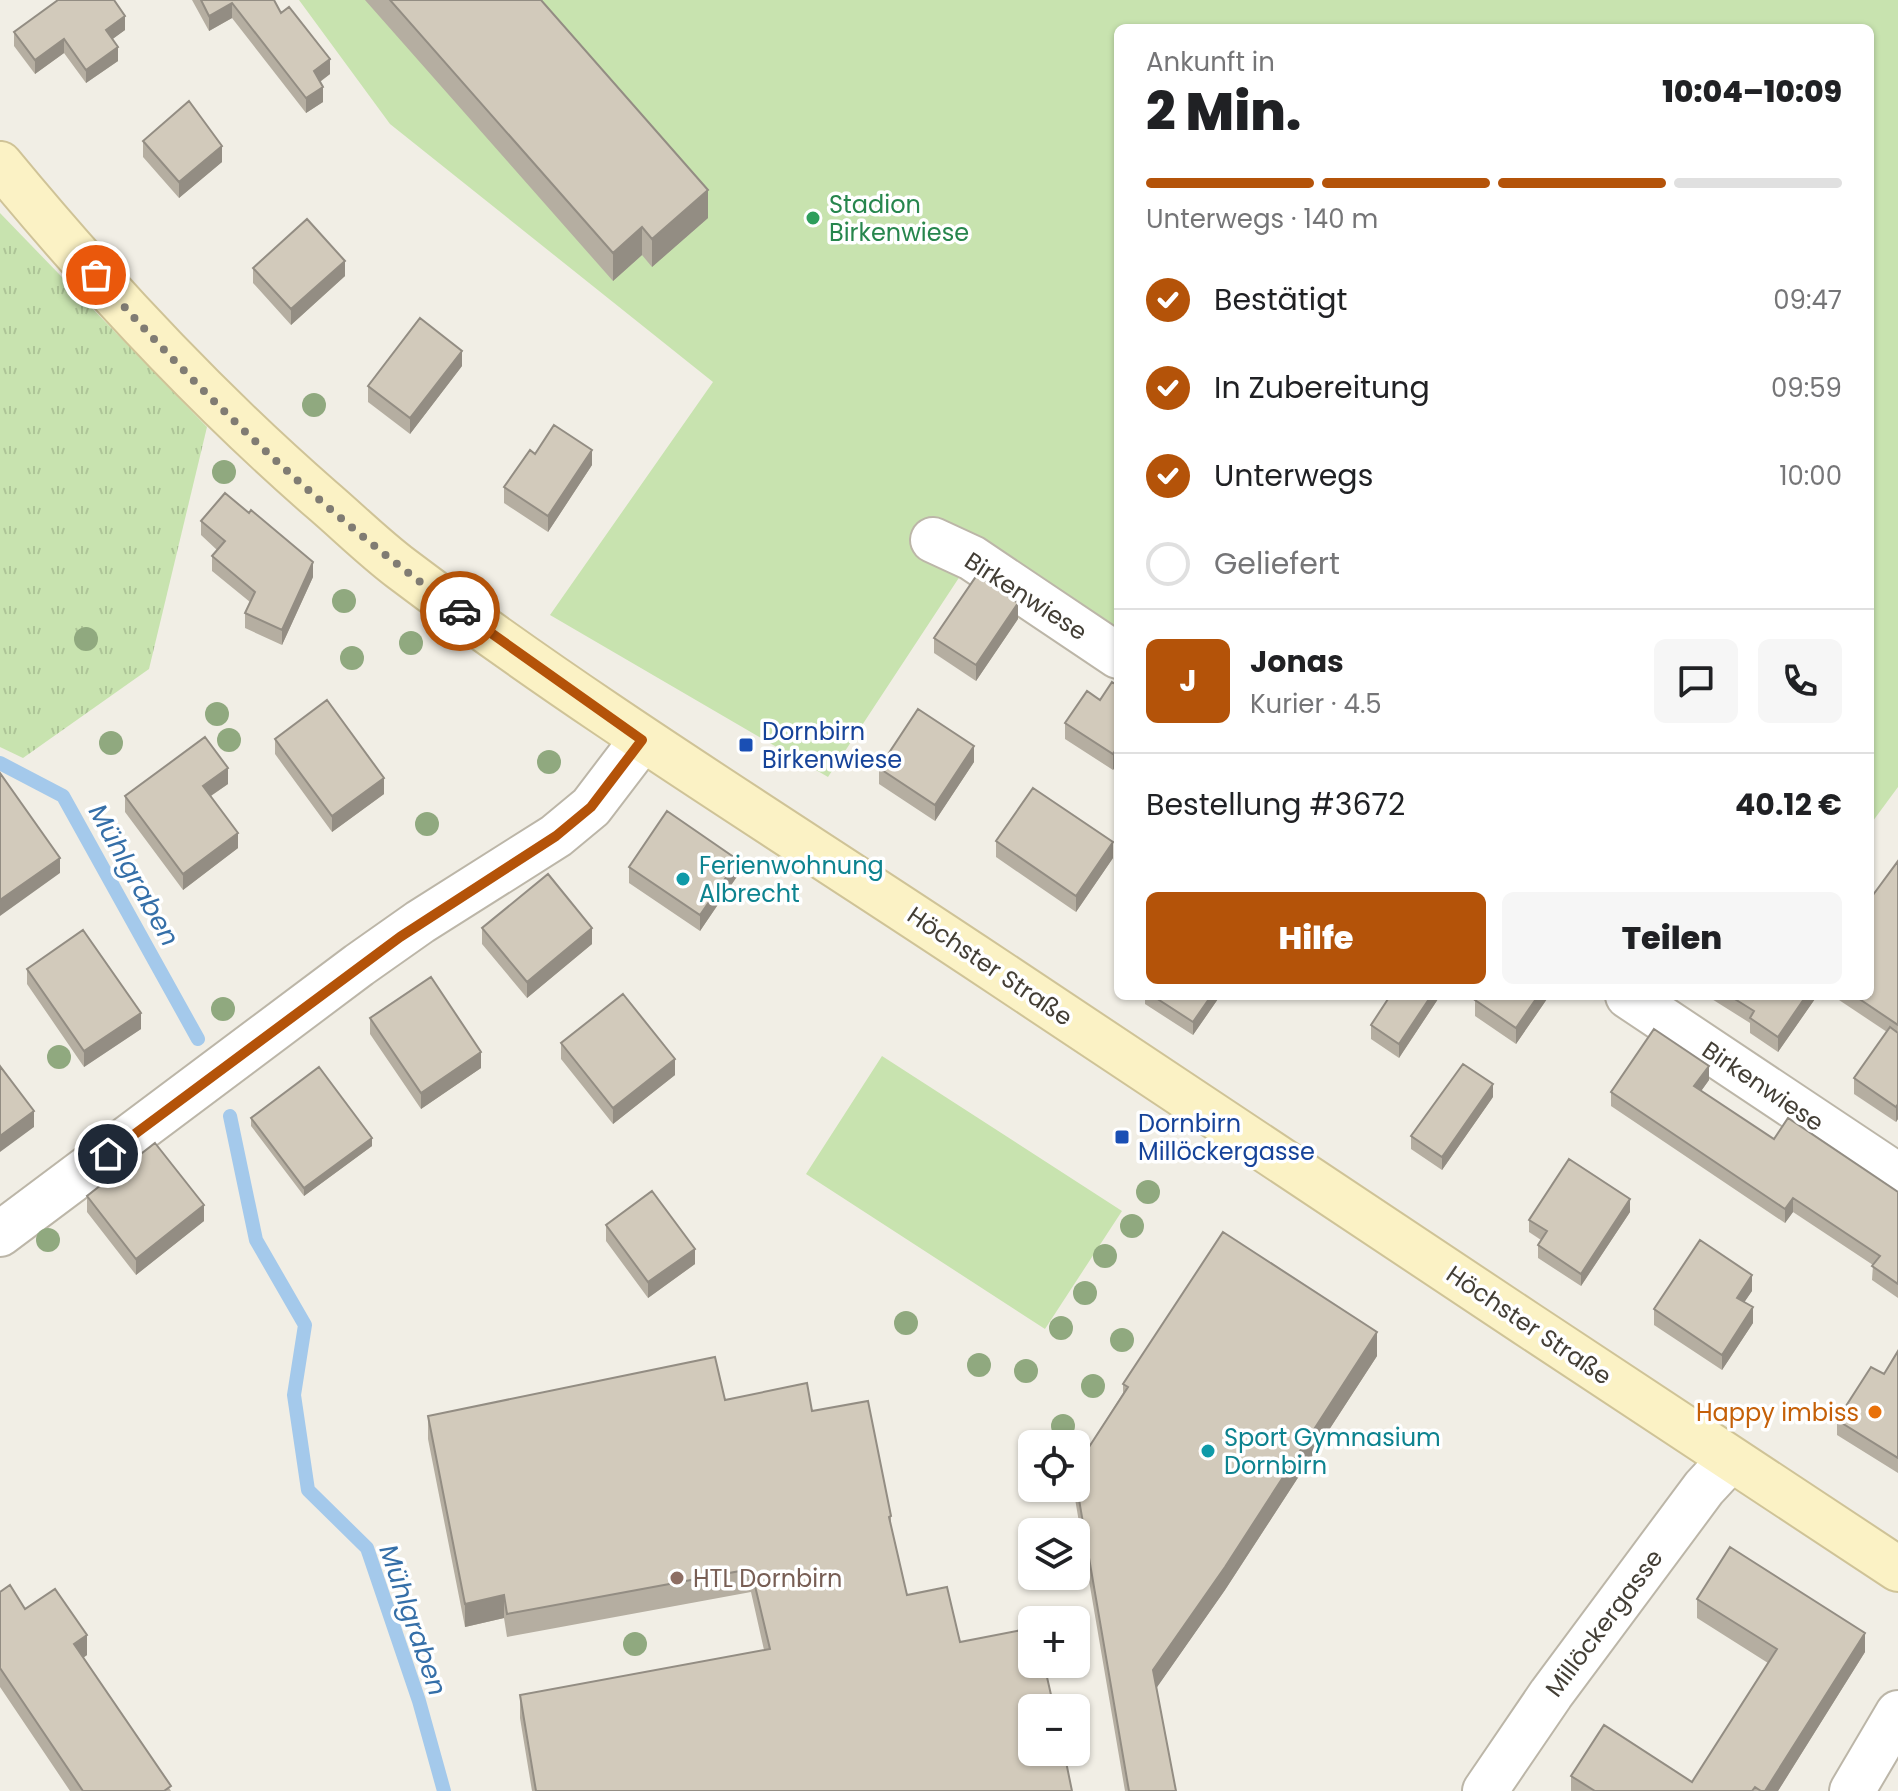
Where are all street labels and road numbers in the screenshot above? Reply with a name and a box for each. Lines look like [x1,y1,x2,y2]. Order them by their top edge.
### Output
street label: Birkenwiese [958,544,1094,648]
street label: Höchster Straße [901,898,1079,1034]
street label: Birkenwiese [1696,1033,1830,1139]
street label: Höchster Straße [1440,1257,1618,1393]
street label: Millöckergasse [1538,1542,1670,1704]

